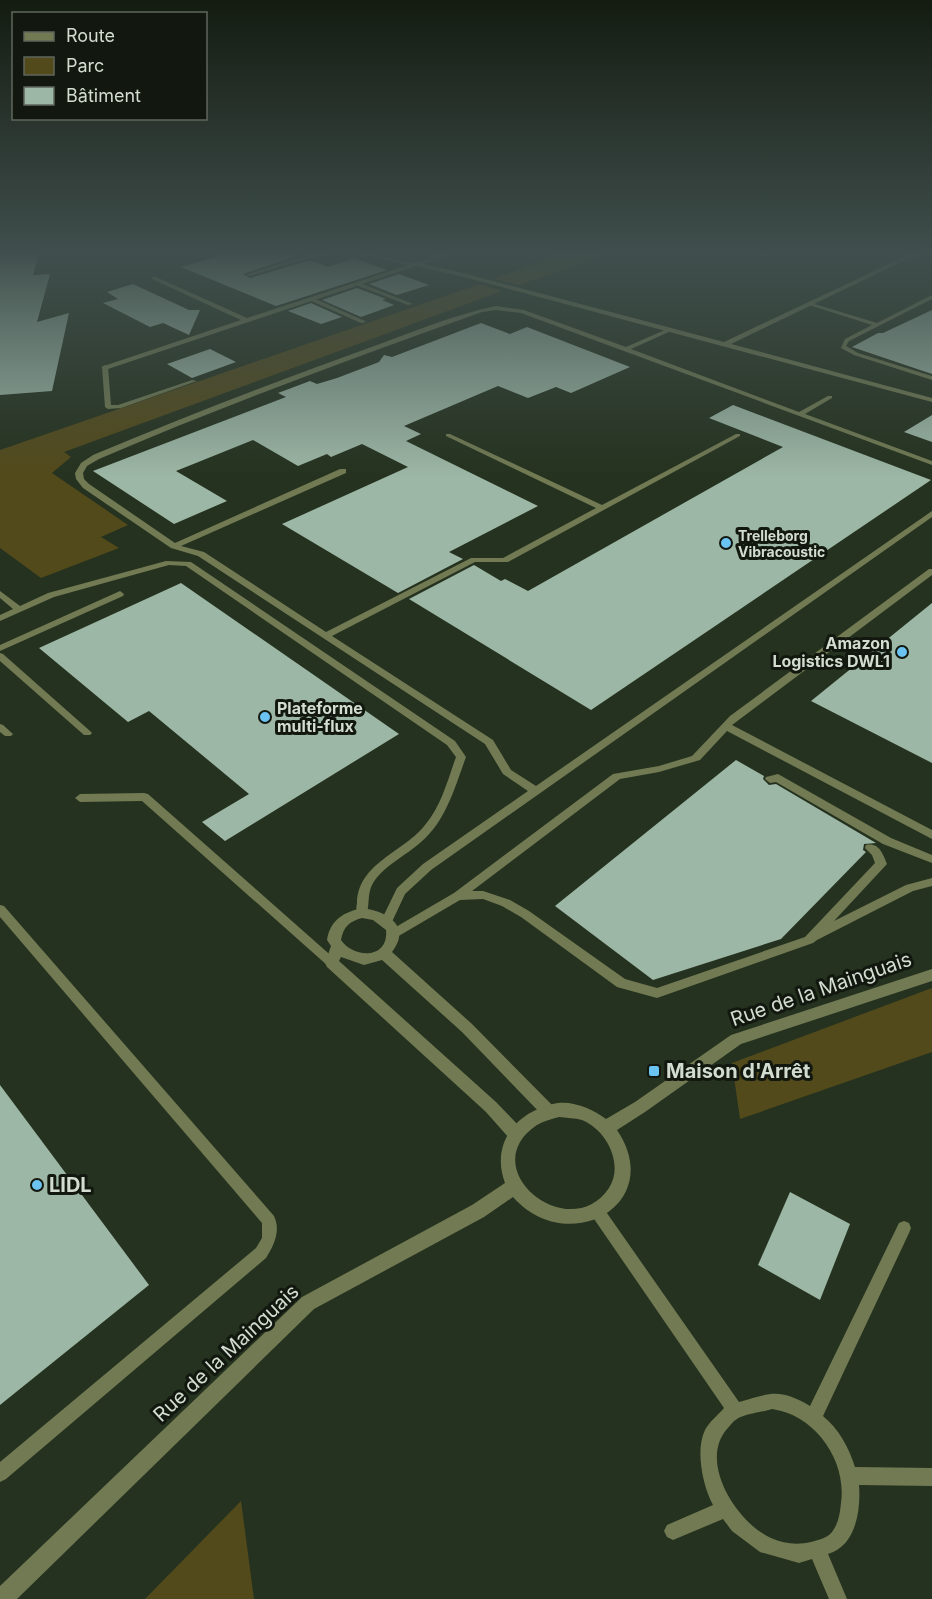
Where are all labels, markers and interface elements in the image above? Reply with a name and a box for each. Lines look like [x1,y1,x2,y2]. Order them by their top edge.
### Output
legend [12,12,207,120]
text: Route [66,25,115,46]
text: Parc [66,55,104,76]
text: Bâtiment [66,85,141,106]
place label: Trelleborg Vibracoustic [738,527,825,560]
marker: Trelleborg Vibracoustic [719,536,733,550]
place label: Amazon Logistics DWL1 [772,633,890,671]
marker: Amazon Logistics DWL1 [895,645,909,659]
place label: Plateforme multi-flux [277,698,363,736]
marker: Plateforme multi-flux [258,710,272,724]
street label: Rue de la Mainguais [727,947,915,1031]
place label: Maison d'Arrêt [666,1059,810,1083]
marker: Maison d'Arrêt [647,1064,661,1078]
place label: LIDL [49,1173,92,1197]
marker: LIDL [30,1178,44,1192]
street label: Rue de la Mainguais [148,1279,304,1427]

